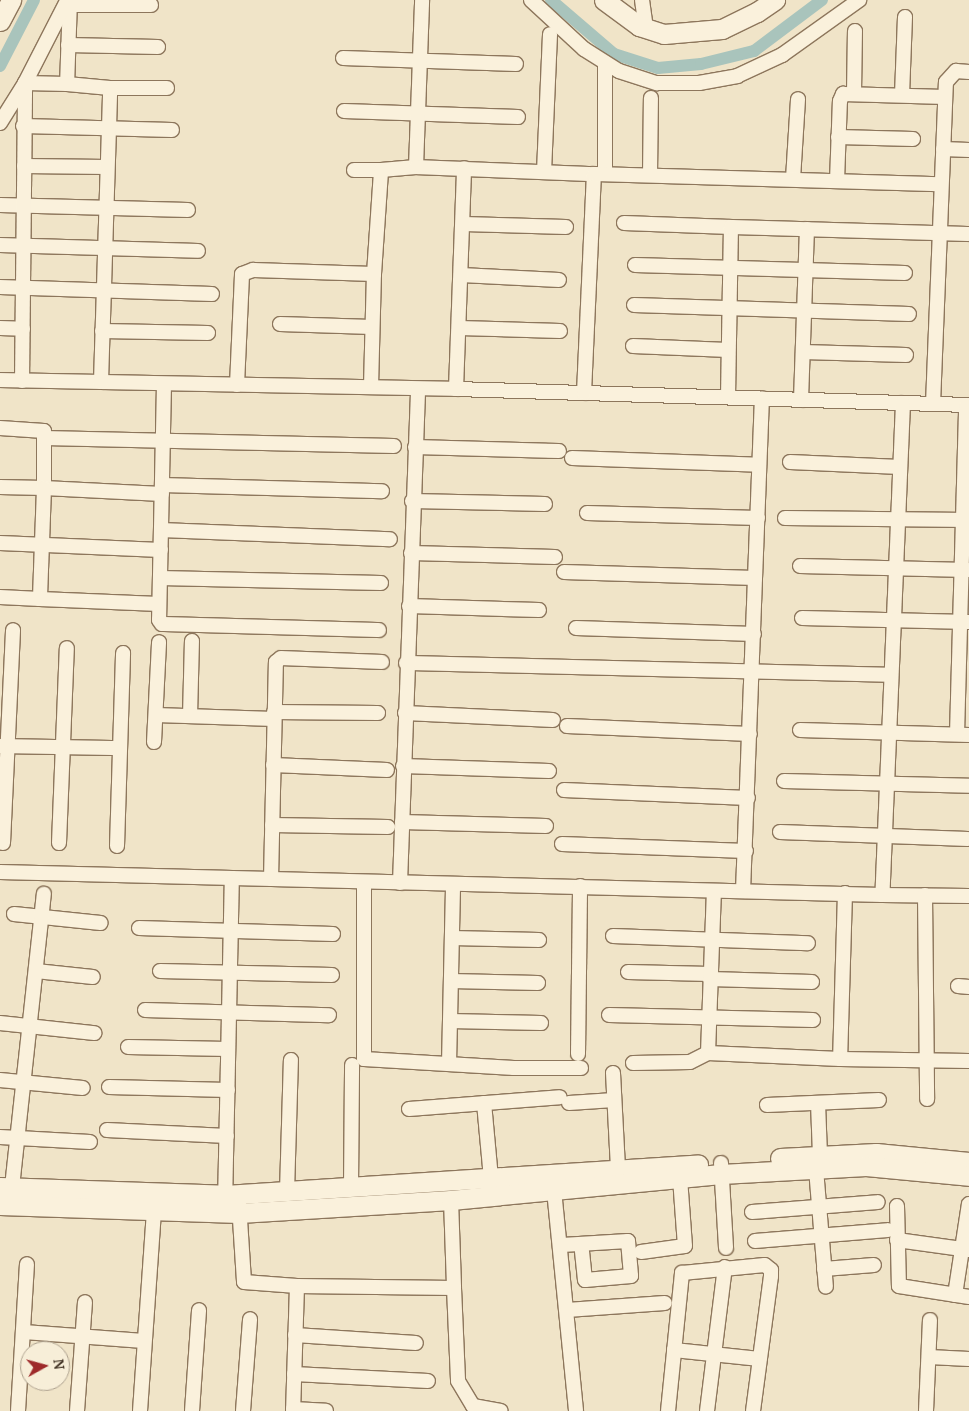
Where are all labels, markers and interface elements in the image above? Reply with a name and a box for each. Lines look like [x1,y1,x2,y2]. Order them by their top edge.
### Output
north arrow [20,1341,70,1391]
text: N [49,1358,69,1371]

